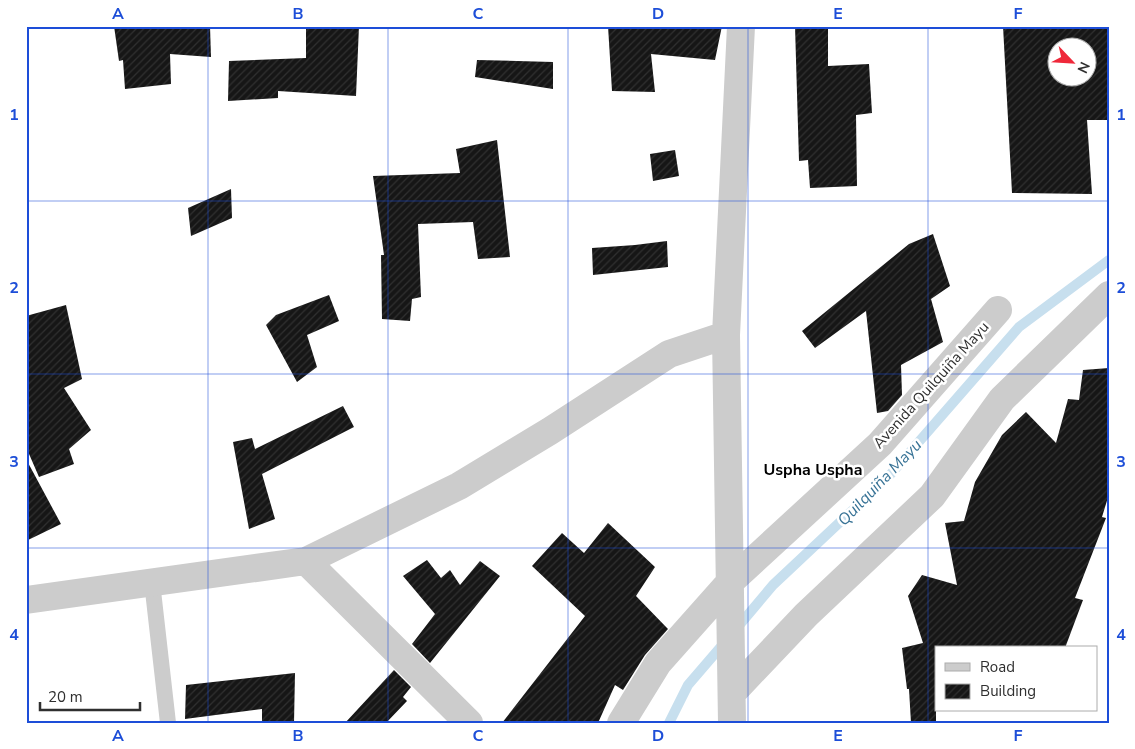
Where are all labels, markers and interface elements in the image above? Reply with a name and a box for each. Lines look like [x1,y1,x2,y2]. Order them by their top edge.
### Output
text: A [112,3,124,25]
text: B [292,3,304,25]
text: C [473,3,484,25]
text: D [652,3,664,25]
text: E [833,3,843,25]
text: F [1014,3,1023,25]
north arrow [1048,38,1098,88]
text: N [1073,59,1094,76]
text: 1 [9,104,19,126]
text: 1 [1116,104,1126,126]
text: 2 [9,277,19,299]
text: 2 [1116,277,1126,299]
street label: Avenida Quilquiña Mayu [869,317,993,453]
water label: Quilquiña Mayu [833,435,927,531]
text: 3 [9,451,19,473]
text: 3 [1116,451,1126,473]
district label: Uspha Uspha [764,459,862,481]
text: 4 [9,624,19,646]
text: 4 [1116,624,1126,646]
legend [935,646,1098,712]
text: Road [980,657,1015,677]
scale bar [40,679,140,711]
text: Building [980,681,1036,701]
text: 20 m [48,687,83,707]
text: A [112,725,124,747]
text: B [292,725,304,747]
text: C [473,725,484,747]
text: D [652,725,664,747]
text: E [833,725,843,747]
text: F [1014,725,1023,747]

